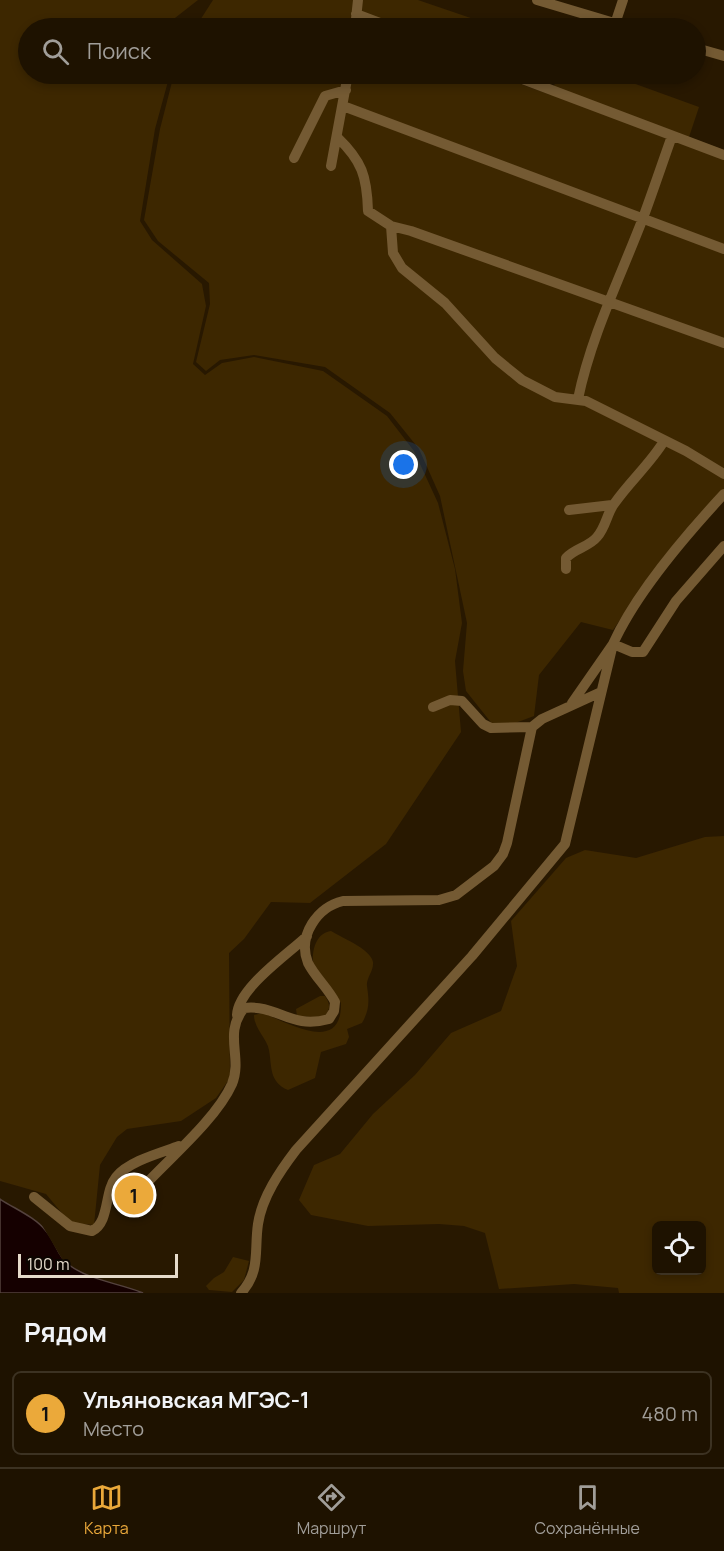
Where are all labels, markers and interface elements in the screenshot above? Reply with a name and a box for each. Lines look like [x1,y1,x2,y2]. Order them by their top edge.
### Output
search box [18,18,706,84]
icon: search [39,35,72,68]
text: Поиск [87,36,151,66]
your location [389,450,418,479]
pin: 1 [114,1172,154,1218]
map controls [652,1221,706,1275]
button: locate [652,1221,706,1275]
scale bar [18,1251,178,1278]
text: 100 m [27,1253,70,1275]
text: Рядом [24,1314,107,1350]
text: Ульяновская МГЭС-1 [83,1385,310,1415]
text: 1 [41,1400,50,1427]
text: 480 m [641,1400,698,1427]
text: Место [83,1415,144,1442]
tab: Карта [84,1481,129,1539]
tab: Маршрут [297,1481,366,1539]
tab: Сохранённые [535,1481,640,1539]

